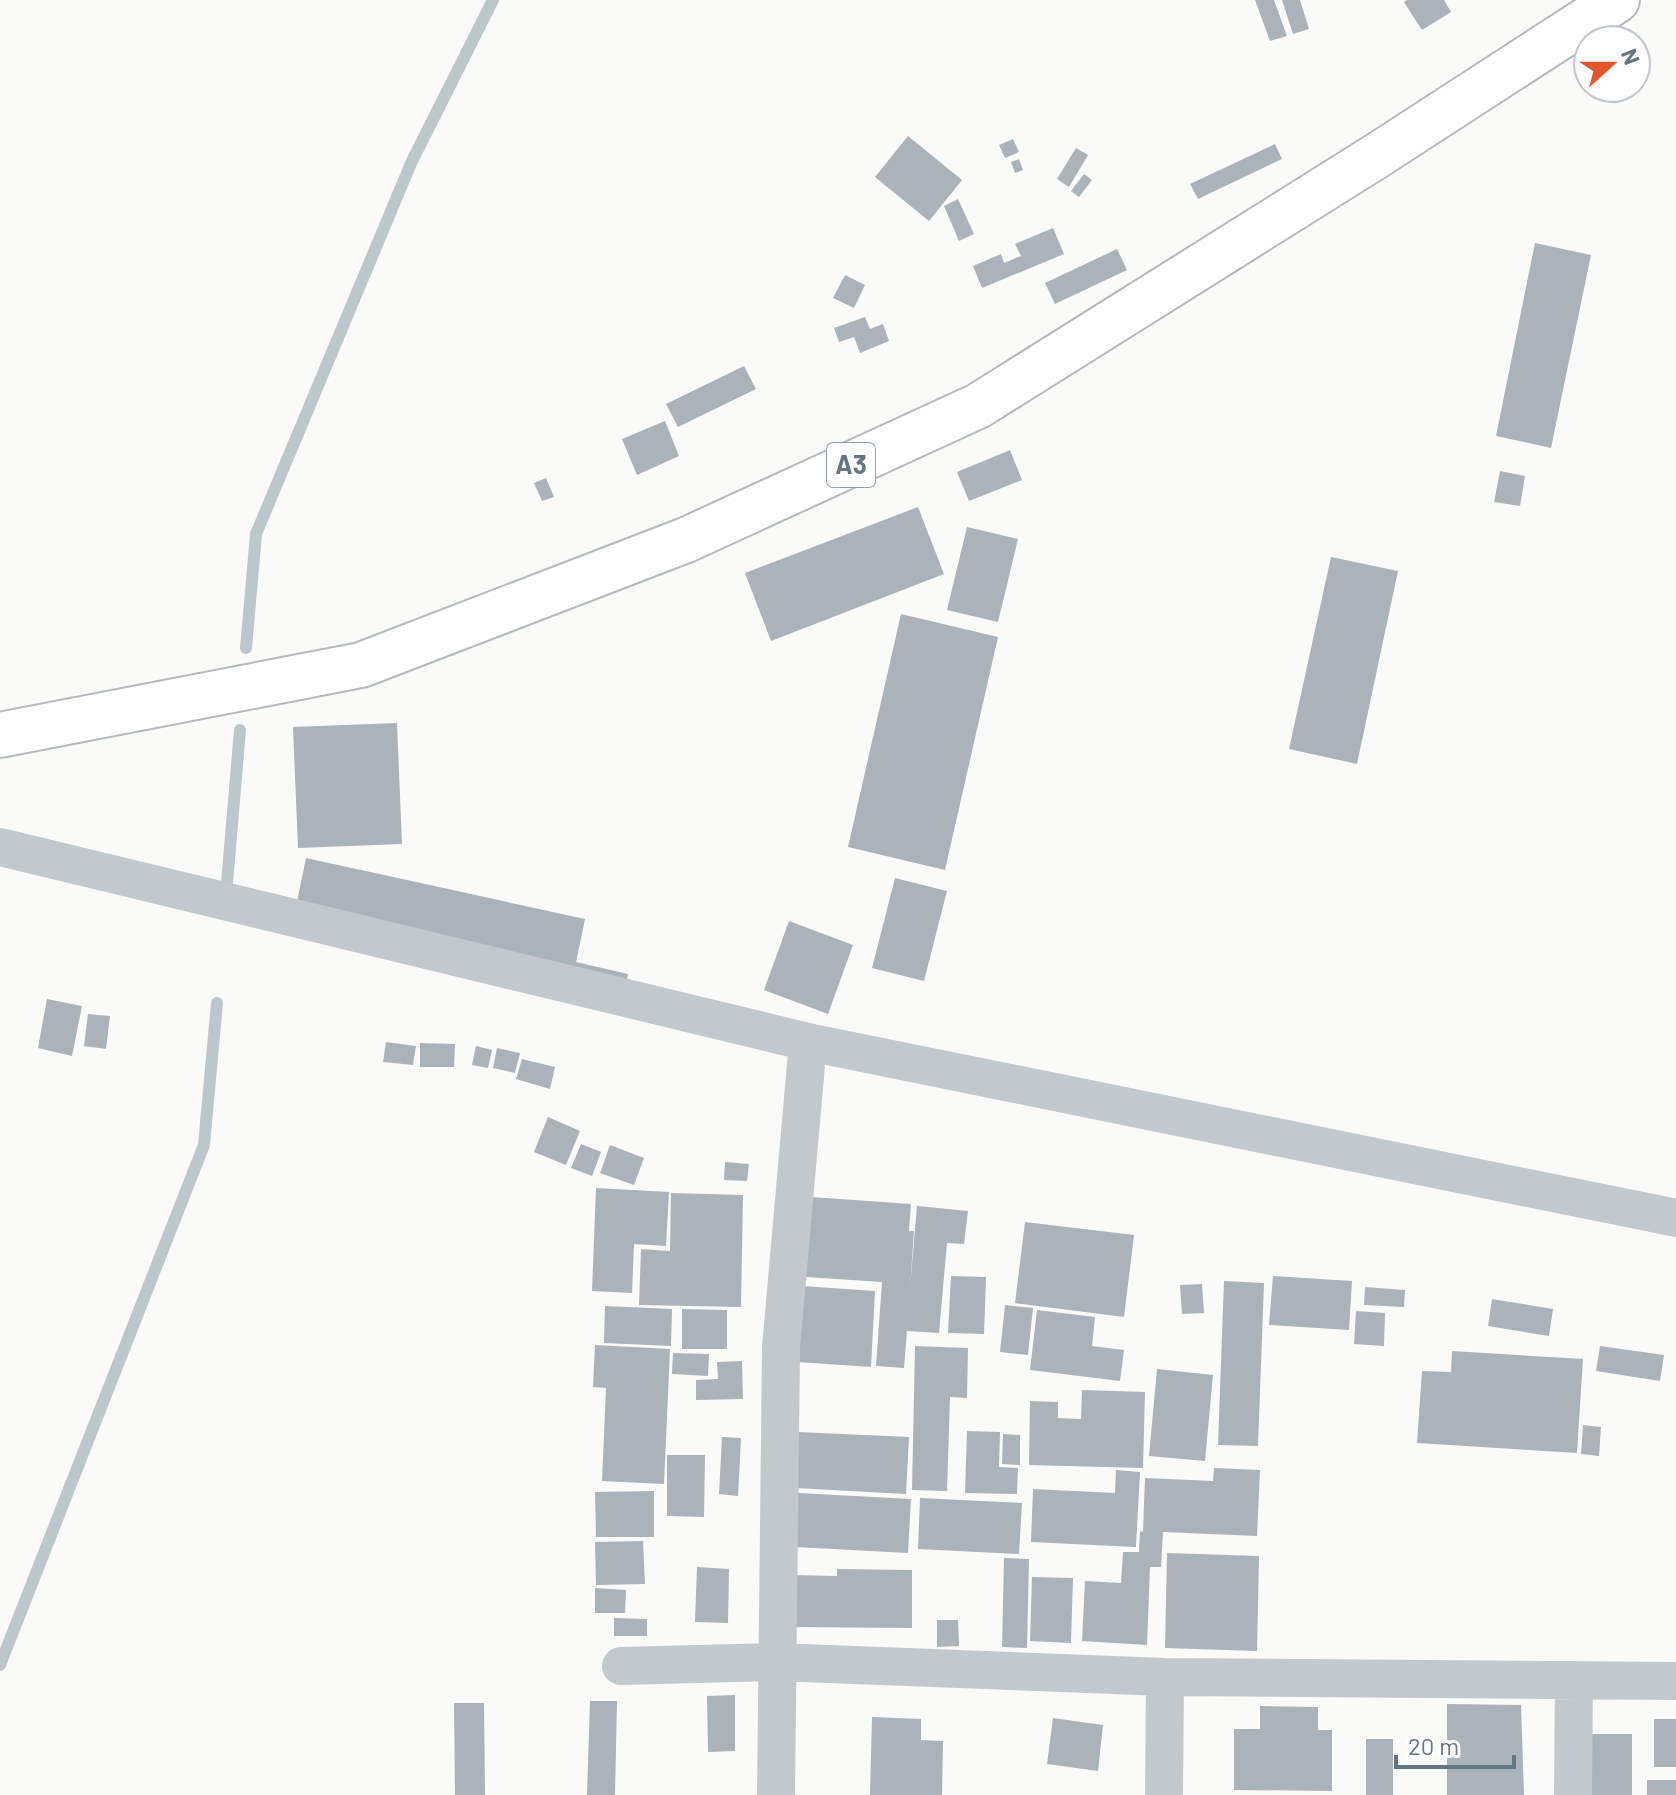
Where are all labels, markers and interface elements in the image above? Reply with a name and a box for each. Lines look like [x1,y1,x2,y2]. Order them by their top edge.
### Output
north arrow [1572,24,1652,104]
text: N [1617,45,1646,68]
road number: A3 [827,443,875,487]
scale bar [1396,1719,1514,1769]
text: 20 m [1408,1731,1459,1760]

